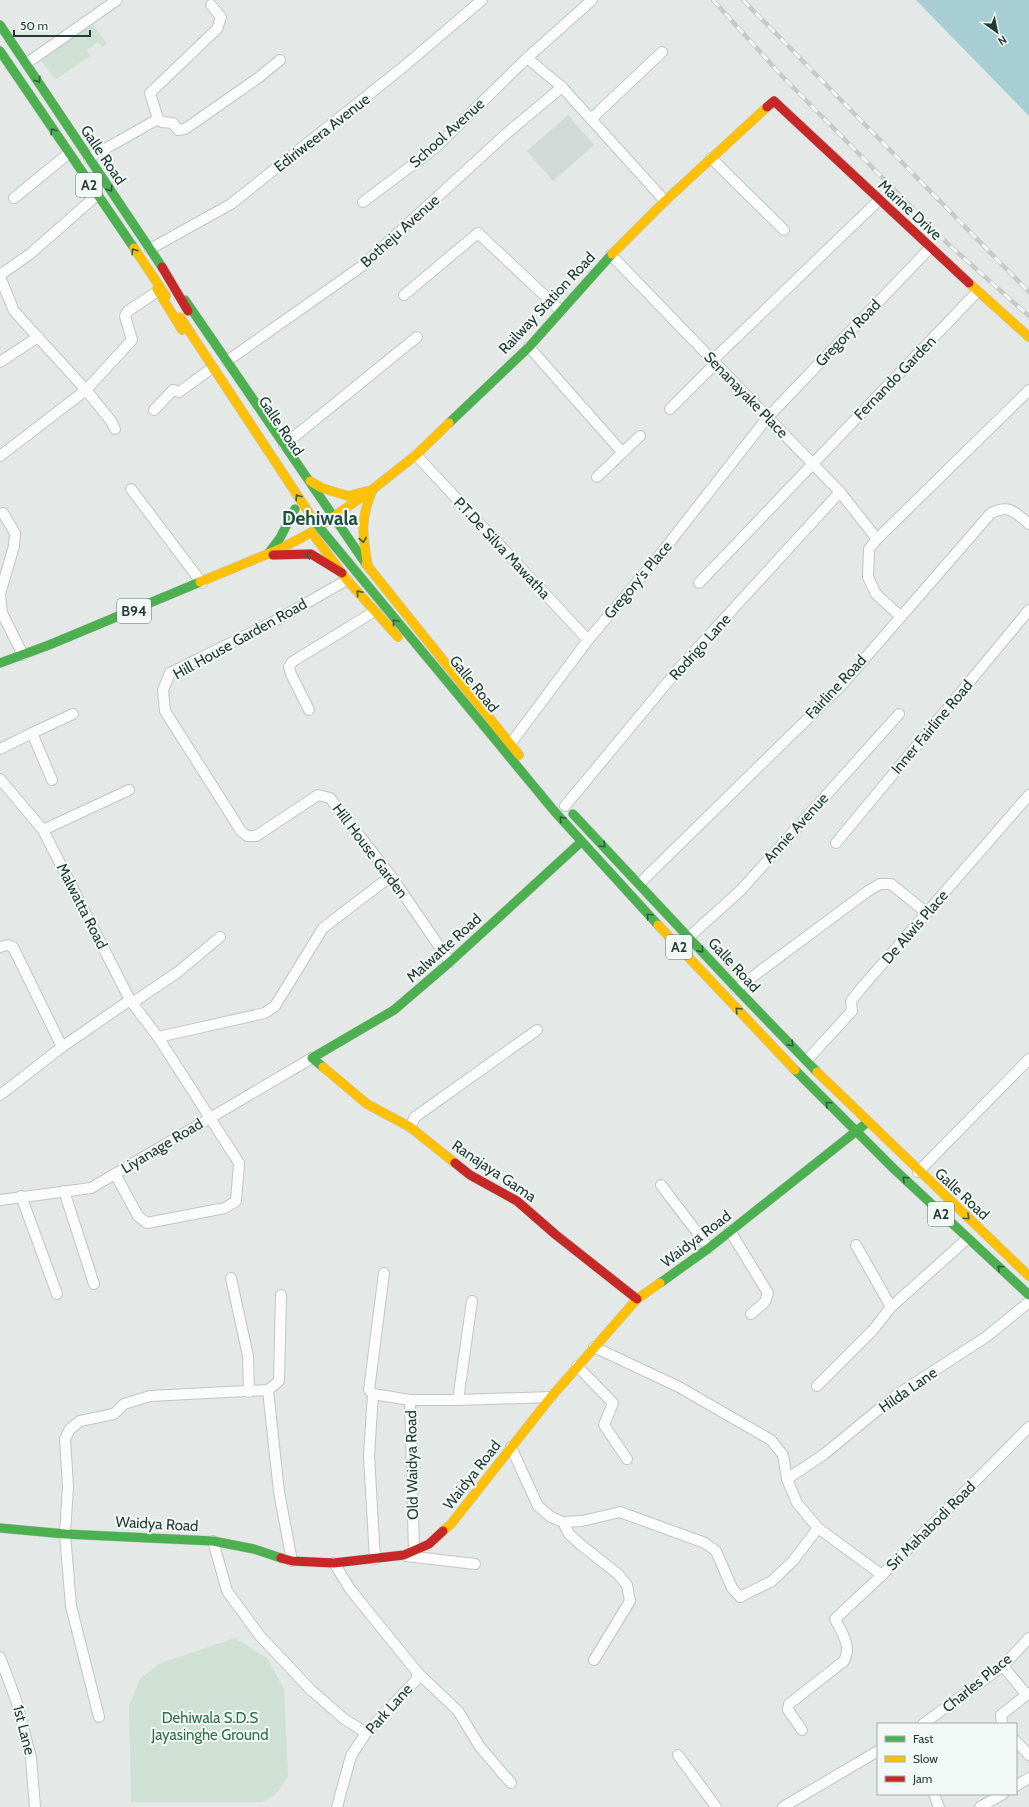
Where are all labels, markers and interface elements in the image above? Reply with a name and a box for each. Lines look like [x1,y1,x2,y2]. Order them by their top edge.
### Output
scale bar [14,12,90,38]
north arrow [977,12,1017,52]
text: 50 m [20,18,48,33]
text: N [995,32,1010,48]
one-way arrow [33,76,40,83]
street label: Ediriweera Avenue [271,90,374,176]
street label: School Avenue [406,94,488,171]
street label: Galle Road [77,122,129,188]
one-way arrow [51,128,58,135]
road number: A2 [76,173,102,197]
street label: Marine Drive [874,176,946,244]
one-way arrow [105,185,112,192]
street label: Botheju Avenue [357,191,443,271]
one-way arrow [132,248,139,255]
street label: Railway Station Road [495,248,599,358]
street label: Gregory Road [812,296,884,370]
street label: Fernando Garden [850,332,940,424]
street label: Senanayake Place [700,348,792,442]
street label: Galle Road [255,393,307,459]
street label: P.T.De Silva Mawatha [450,493,554,603]
one-way arrow [295,494,303,501]
district label: Dehiwala [282,507,359,530]
one-way arrow [359,536,367,543]
street label: Gregory's Place [600,537,676,623]
one-way arrow [305,551,311,560]
one-way arrow [357,591,364,598]
street label: Hill House Garden Road [170,595,310,683]
road number: B94 [117,599,151,623]
street label: Rodrigo Lane [665,610,735,684]
one-way arrow [393,619,400,626]
street label: Fairline Road [802,651,870,723]
street label: Galle Road [446,652,502,716]
street label: Inner Fairline Road [887,676,977,778]
street label: Annie Avenue [760,789,832,867]
street label: Hill House Garden [328,800,412,902]
one-way arrow [559,817,566,824]
one-way arrow [598,840,606,848]
street label: Malwatta Road [53,860,111,952]
street label: De Alwis Place [878,886,952,968]
street label: Malwatte Road [403,910,485,986]
one-way arrow [647,913,654,920]
street label: Galle Road [704,934,764,996]
road number: A2 [666,935,692,959]
one-way arrow [696,945,704,953]
one-way arrow [735,1007,743,1015]
one-way arrow [786,1039,794,1047]
one-way arrow [825,1101,833,1109]
street label: Liyanage Road [118,1115,206,1177]
street label: Ranajaya Gama [449,1136,540,1206]
street label: Galle Road [931,1164,993,1224]
one-way arrow [902,1176,910,1184]
road number: A2 [928,1202,954,1226]
street label: Waidya Road [657,1207,735,1271]
one-way arrow [962,1212,970,1220]
one-way arrow [997,1266,1005,1273]
street label: Hilda Lane [875,1363,941,1417]
street label: Old Waidya Road [402,1410,422,1520]
street label: Waidya Road [439,1437,505,1513]
street label: Sri Mahabodi Road [883,1478,979,1574]
street label: Waidya Road [115,1513,199,1535]
street label: Charles Place [939,1649,1015,1716]
street label: Park Lane [362,1680,416,1738]
street label: 1st Lane [9,1703,39,1757]
park label: Dehiwala S.D.S Jayasinghe Ground [150,1709,269,1744]
legend [877,1723,1017,1795]
text: Fast [913,1731,933,1746]
text: Slow [913,1751,938,1766]
text: Jam [912,1771,932,1786]

